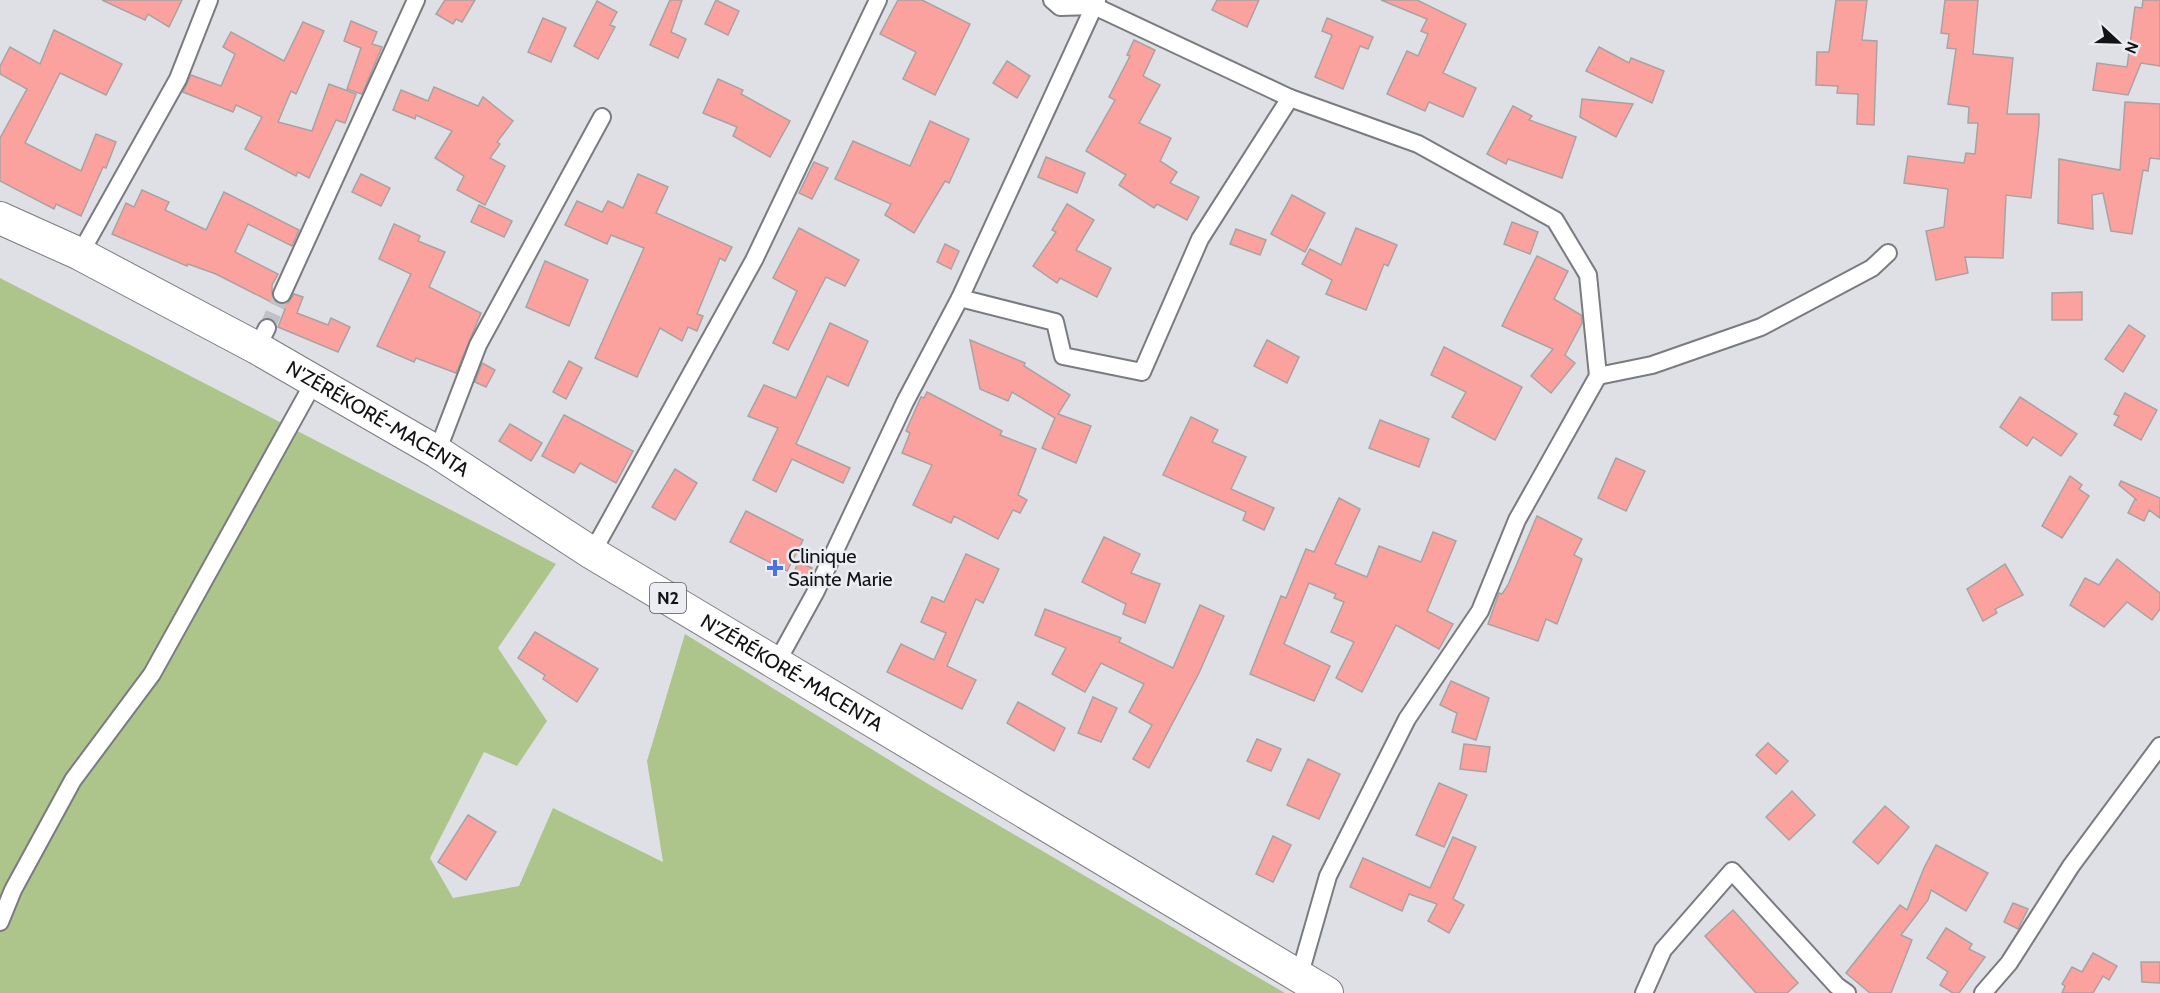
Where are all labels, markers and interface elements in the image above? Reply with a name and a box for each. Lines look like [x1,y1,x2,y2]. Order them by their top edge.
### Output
north arrow [2088,12,2148,72]
text: N [2121,39,2142,56]
street label: N'ZÉRÉKORÉ-MACENTA [282,356,474,482]
place label: Clinique Sainte Marie [788,544,892,591]
marker: Clinique Sainte Marie [766,559,784,577]
road number: N2 [650,583,686,613]
street label: N'ZÉRÉKORÉ-MACENTA [696,609,888,737]

